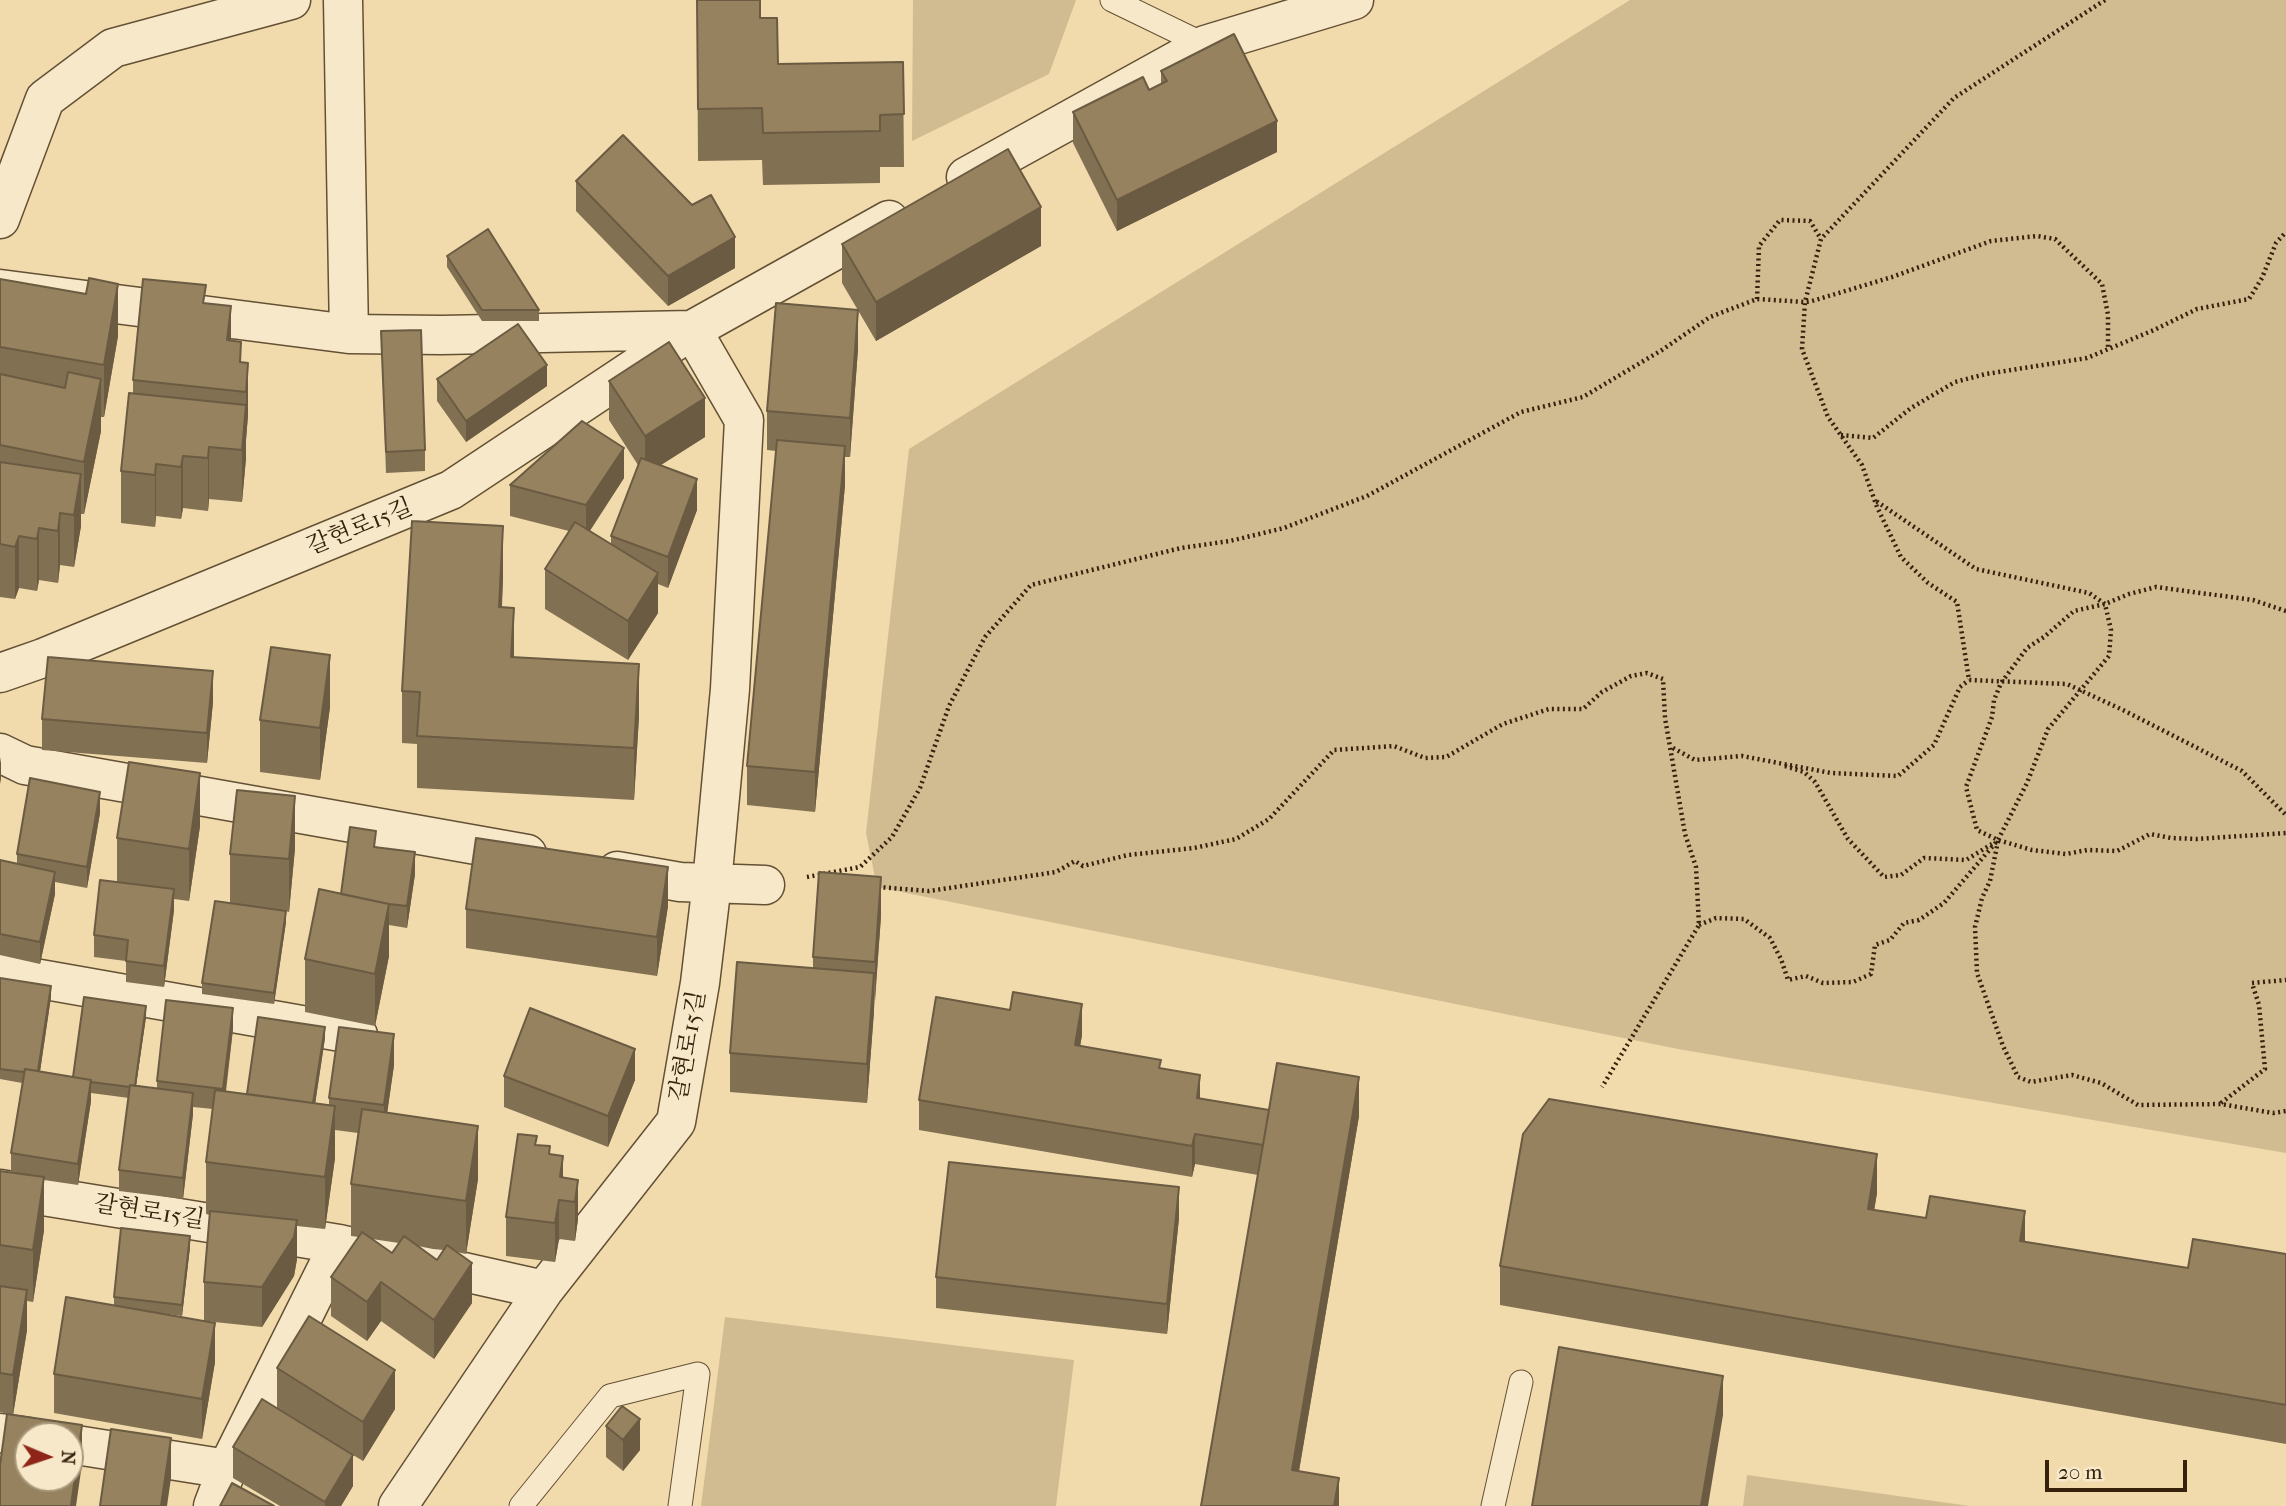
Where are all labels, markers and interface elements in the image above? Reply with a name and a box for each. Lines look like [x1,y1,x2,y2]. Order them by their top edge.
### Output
street label: 갈현로15길 [303,494,417,562]
street label: 갈현로15길 [665,989,713,1103]
street label: 갈현로15길 [92,1190,206,1236]
north arrow [14,1422,84,1492]
scale bar [2048,1446,2190,1490]
text: N [57,1450,79,1465]
text: 20 m [2058,1460,2102,1484]

